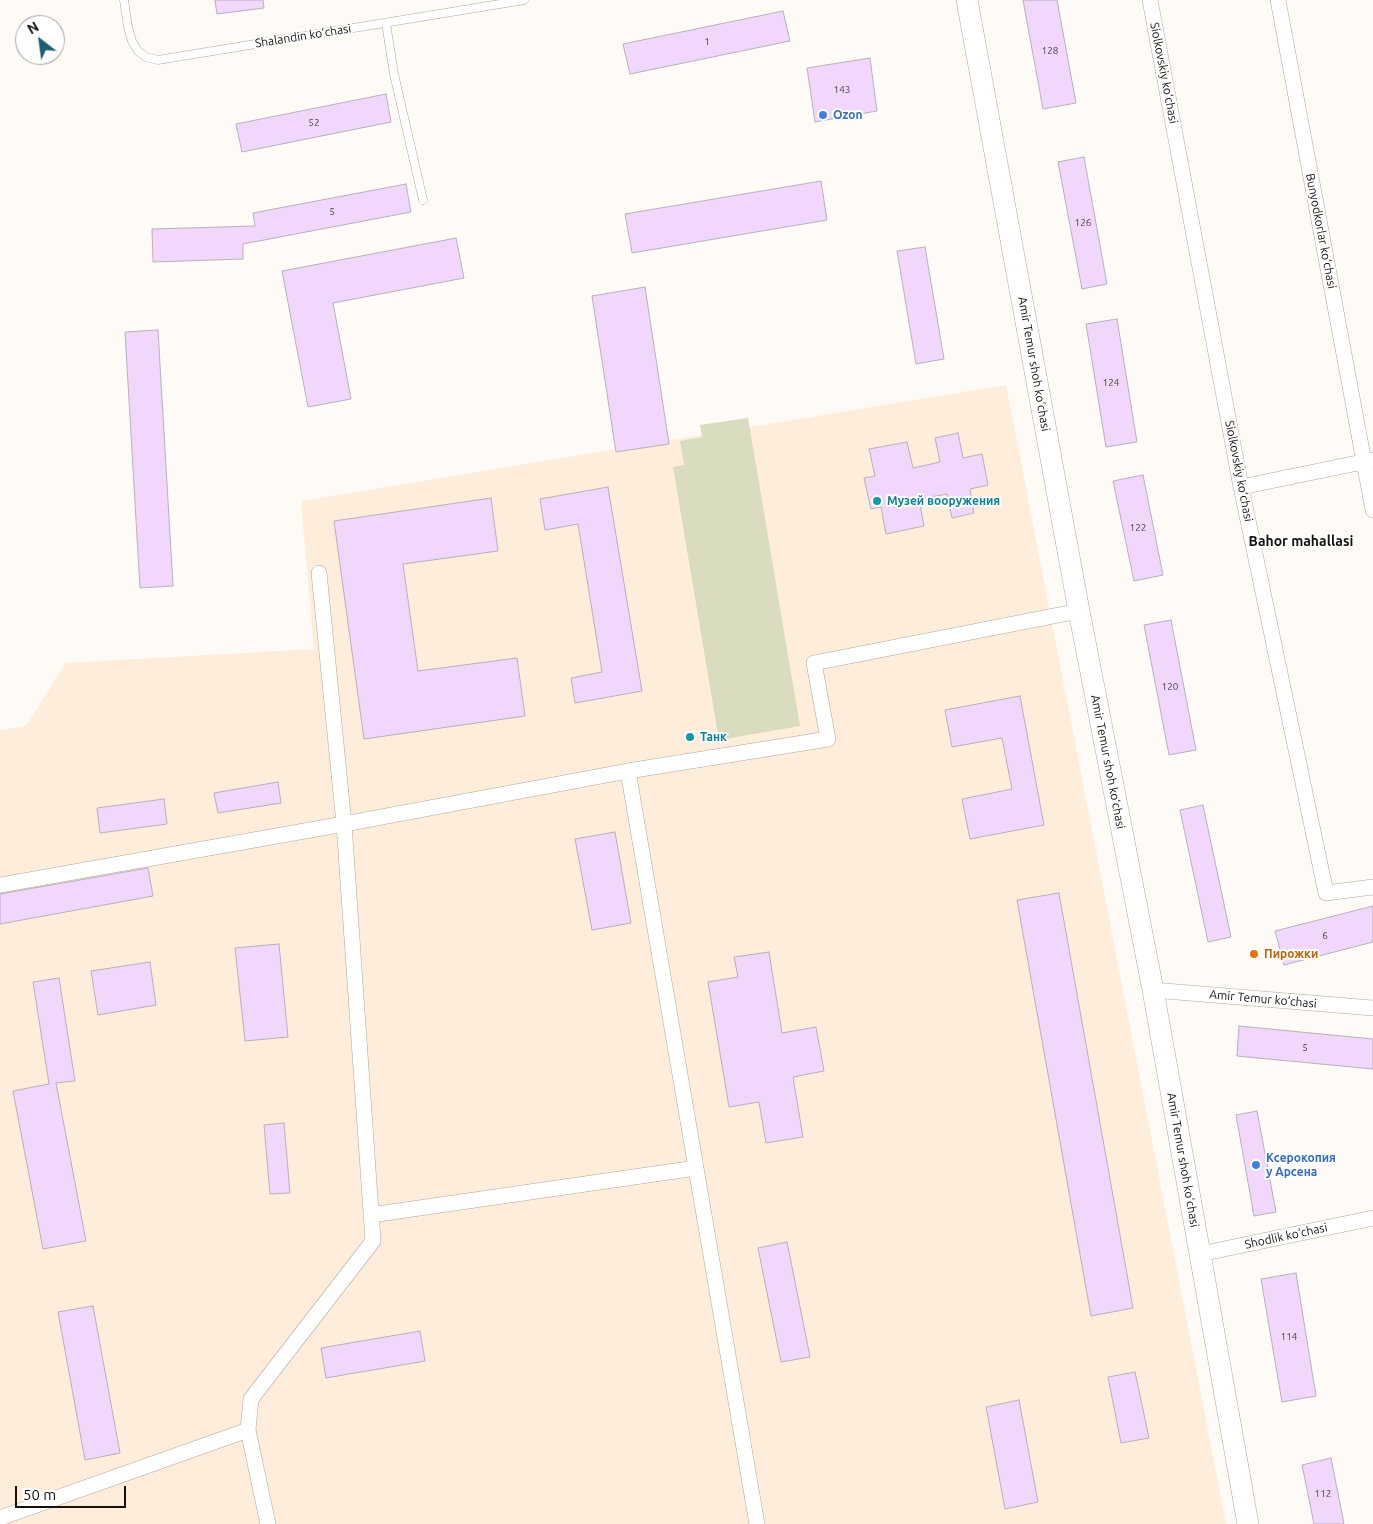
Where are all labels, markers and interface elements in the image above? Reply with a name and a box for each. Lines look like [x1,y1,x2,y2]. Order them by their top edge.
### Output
north arrow [15,15,65,65]
text: N [24,18,42,37]
street label: Shalandin ko‘chasi [254,21,352,51]
street label: Siolkovskiy ko‘chasi [1147,21,1181,125]
house number: 1 [704,36,710,48]
house number: 128 [1042,45,1058,57]
house number: 143 [834,84,850,96]
place label: Ozon [833,108,862,122]
marker: Ozon [817,109,829,121]
house number: 52 [308,117,320,129]
street label: Bunyodkorlar ko‘chasi [1303,172,1339,290]
house number: 5 [329,206,335,218]
house number: 126 [1075,217,1091,229]
street label: Amir Temur shoh ko‘chasi [1015,296,1053,432]
house number: 124 [1103,377,1119,389]
street label: Siolkovskiy ko‘chasi [1222,419,1256,523]
place label: Музей вооружения [887,494,1000,508]
marker: Музей вооружения [871,495,883,507]
house number: 122 [1130,522,1146,534]
district label: Bahor mahallasi [1249,533,1353,549]
house number: 120 [1162,681,1178,693]
street label: Amir Temur shoh ko‘chasi [1088,694,1128,830]
place label: Танк [700,730,727,744]
marker: Танк [684,731,696,743]
house number: 6 [1322,930,1328,942]
place label: Пирожки [1264,947,1318,961]
marker: Пирожки [1248,948,1260,960]
street label: Amir Temur ko‘chasi [1209,987,1317,1011]
house number: 5 [1302,1042,1308,1054]
street label: Amir Temur shoh ko‘chasi [1164,1092,1202,1228]
place label: Ксерокопия у Арсена [1266,1151,1336,1179]
marker: Ксерокопия у Арсена [1250,1159,1262,1171]
street label: Shodlik ko‘chasi [1243,1220,1329,1252]
house number: 114 [1281,1331,1297,1343]
scale bar [18,1476,129,1508]
text: 50 m [23,1486,56,1503]
house number: 112 [1315,1488,1331,1500]

